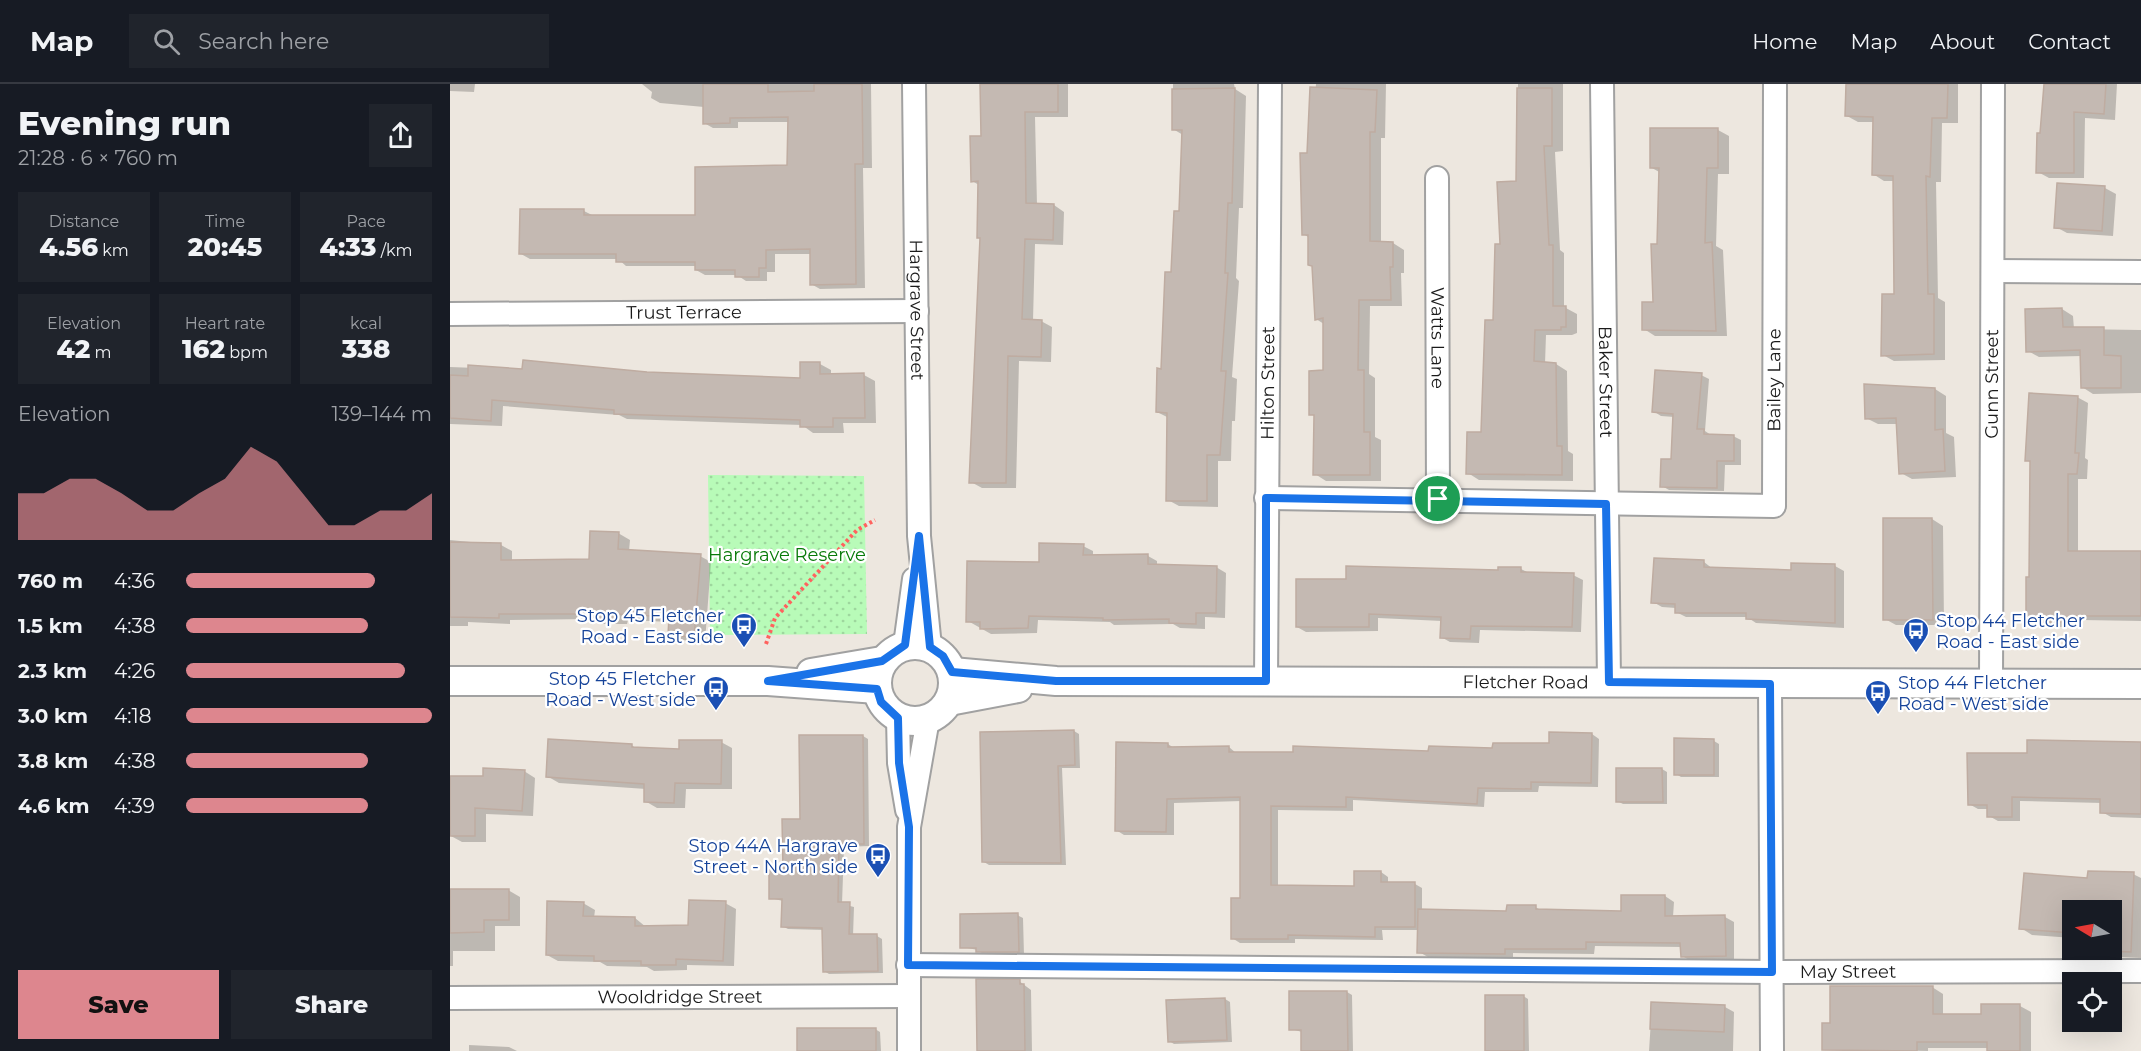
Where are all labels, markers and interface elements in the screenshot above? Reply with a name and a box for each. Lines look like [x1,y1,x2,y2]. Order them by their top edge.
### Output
search box [129,14,549,68]
text: Map [30,24,93,58]
icon: search [150,25,183,58]
text: Search here [198,28,329,55]
text: Home [1752,29,1817,54]
text: Map [1850,29,1897,54]
text: About [1930,29,1995,54]
text: Contact [2028,29,2111,54]
text: Evening run [18,103,231,143]
button: share [369,104,432,167]
text: 21:28 · 6 × 760 m [18,146,178,170]
text: Distance [49,212,119,231]
text: Time [205,212,245,231]
text: Pace [346,212,386,231]
text: 4.56 [39,231,98,263]
text: 20:45 [188,231,262,263]
text: 4:33 [319,231,376,263]
street label: Hargrave Street [905,239,928,381]
text: km [98,241,129,260]
text: /km [376,241,413,260]
street label: Watts Lane [1426,287,1449,389]
street label: Trust Terrace [626,301,742,324]
text: Elevation [47,314,121,333]
text: Heart rate [185,314,265,333]
text: kcal [350,314,382,333]
street label: Hilton Street [1257,326,1279,440]
street label: Baker Street [1594,326,1617,438]
street label: Bailey Lane [1763,328,1785,432]
street label: Gunn Street [1981,329,2003,439]
text: 42 [57,333,90,365]
text: 162 [182,333,225,365]
text: 338 [342,333,390,365]
text: m [90,343,111,362]
text: bpm [225,343,268,362]
text: Elevation [18,402,110,426]
text: 139–144 m [331,402,432,426]
pin [1412,473,1463,524]
icon: arrive [1421,482,1454,515]
park label: Hargrave Reserve [708,544,866,566]
text: 760 m [18,569,83,593]
text: 4:36 [114,569,155,593]
place label: Stop 45 Fletcher Road - East side [577,605,724,648]
place label: Stop 44 Fletcher Road - East side [1936,610,2085,653]
bus stop icon: Stop 45 Fletcher Road - East side [729,611,759,649]
text: 1.5 km [18,614,83,638]
text: 4:38 [114,614,156,638]
bus stop icon: Stop 44 Fletcher Road - East side [1901,616,1931,654]
text: 2.3 km [18,659,87,683]
text: 4:26 [114,659,155,683]
place label: Stop 45 Fletcher Road - West side [545,668,696,711]
street label: Fletcher Road [1462,671,1589,693]
place label: Stop 44 Fletcher Road - West side [1898,672,2049,715]
bus stop icon: Stop 45 Fletcher Road - West side [701,674,731,712]
bus stop icon: Stop 44 Fletcher Road - West side [1863,678,1893,716]
text: 3.0 km [18,704,88,728]
text: 4:18 [114,704,152,728]
text: 3.8 km [18,749,88,773]
text: 4:38 [114,749,156,773]
text: 4.6 km [18,794,90,818]
text: 4:39 [114,794,155,818]
place label: Stop 44A Hargrave Street - North side [688,835,858,878]
bus stop icon: Stop 44A Hargrave Street - North side [863,841,893,879]
north arrow [2062,900,2122,960]
map controls [2062,900,2122,1032]
street label: May Street [1800,961,1896,983]
button: Save [18,970,219,1039]
button: Share [231,970,432,1039]
button: locate [2062,972,2122,1032]
street label: Wooldridge Street [597,986,763,1008]

